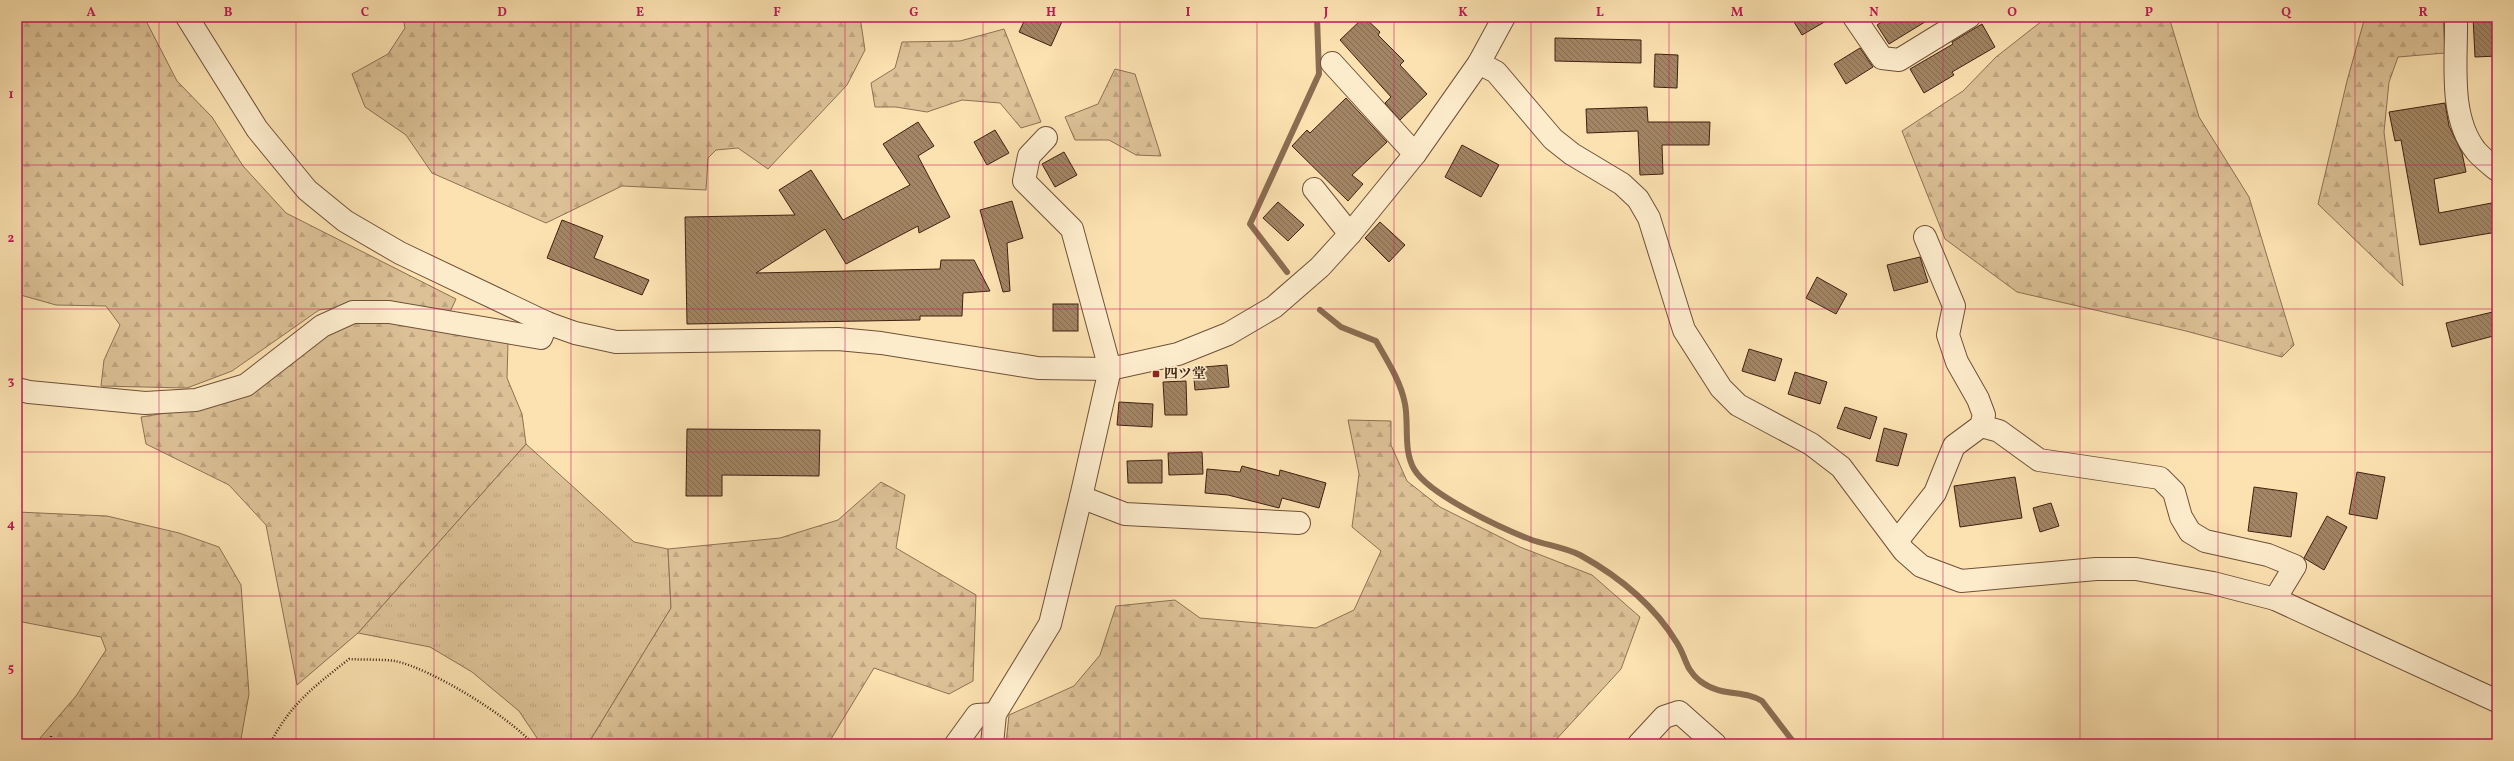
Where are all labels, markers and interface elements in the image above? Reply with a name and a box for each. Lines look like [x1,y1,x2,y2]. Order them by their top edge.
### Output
text: A [86,4,96,22]
text: B [224,4,233,22]
text: C [361,4,369,22]
text: D [497,4,507,22]
text: E [636,4,644,22]
text: F [773,4,781,22]
text: G [909,4,919,22]
text: H [1046,4,1056,22]
text: I [1186,4,1191,22]
text: J [1323,4,1329,22]
text: K [1458,4,1468,22]
text: L [1596,4,1604,22]
text: M [1731,4,1744,22]
text: N [1869,4,1879,22]
text: O [2007,4,2017,22]
text: P [2145,4,2153,22]
text: Q [2281,4,2292,22]
text: R [2418,4,2428,22]
text: 1 [8,86,14,104]
text: 2 [8,230,15,248]
place label: 四ツ堂 [1164,365,1206,384]
marker: 四ツ堂 [1151,369,1161,379]
text: 3 [8,373,15,391]
text: 4 [7,516,15,534]
text: 5 [8,660,14,678]

